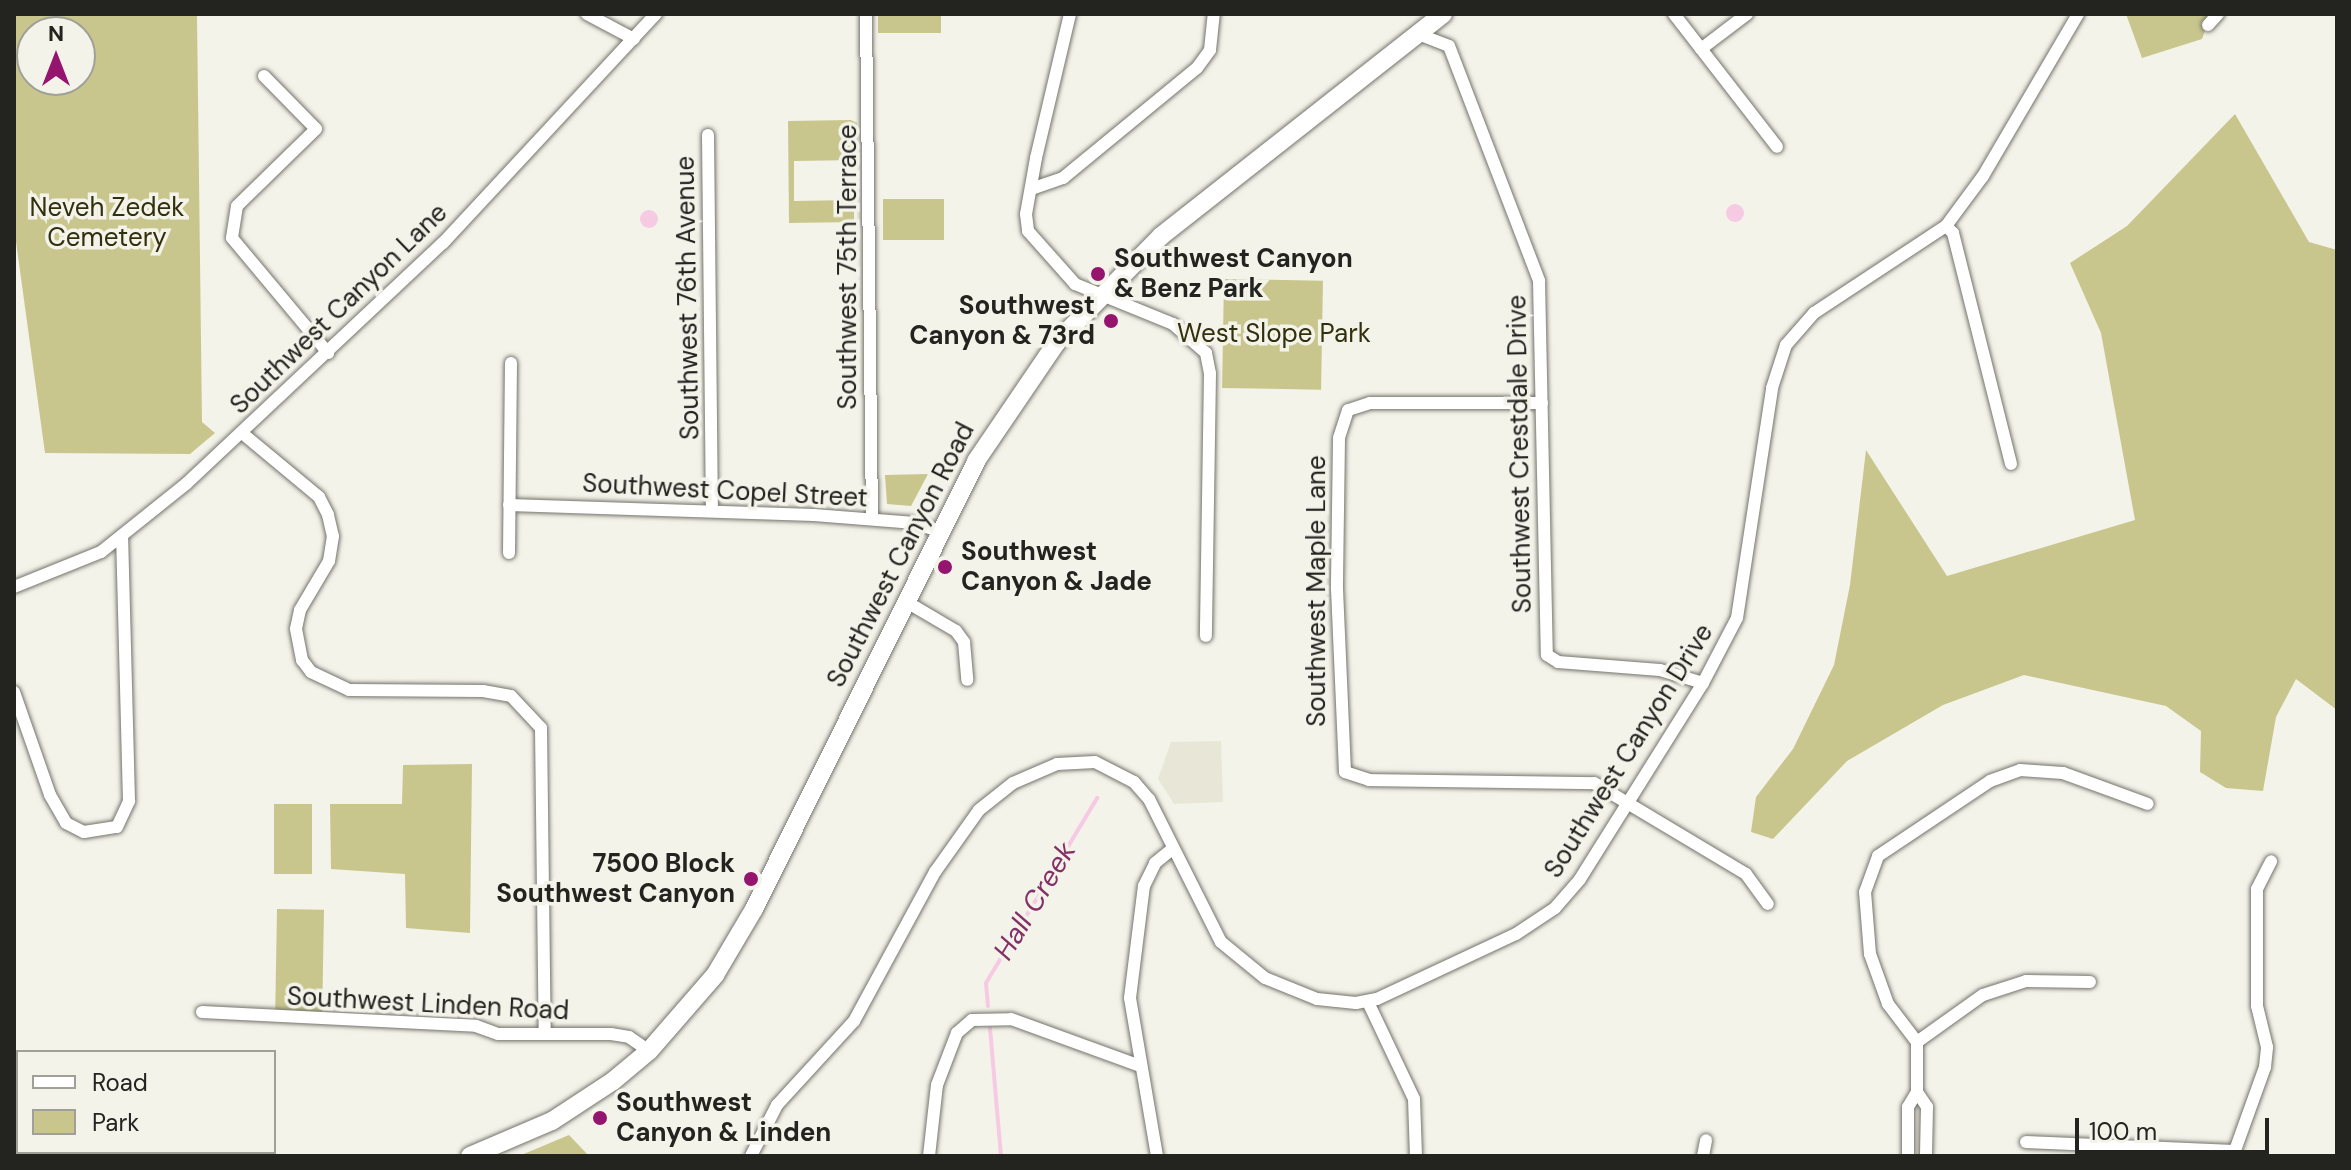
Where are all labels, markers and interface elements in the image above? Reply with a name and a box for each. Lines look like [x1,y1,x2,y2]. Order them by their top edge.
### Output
north arrow [16,16,96,96]
text: N [48,19,64,48]
street label: Southwest 75th Terrace [832,124,864,410]
street label: Southwest 76th Avenue [670,156,706,440]
park label: Neveh Zedek Cemetery [30,192,184,254]
street label: Southwest Canyon Lane [224,197,454,421]
place label: Southwest Canyon & Benz Park [1114,243,1353,304]
marker: Southwest Canyon & Benz Park [1089,265,1107,283]
place label: Southwest Canyon & 73rd [909,290,1095,352]
street label: Southwest Crestdale Drive [1502,294,1538,614]
marker: Southwest Canyon & 73rd [1102,312,1120,330]
park label: West Slope Park [1177,318,1371,350]
street label: Southwest Canyon Road [821,418,981,692]
street label: Southwest Maple Lane [1301,455,1333,727]
street label: Southwest Copel Street [582,468,868,514]
place label: Southwest Canyon & Jade [961,536,1152,598]
marker: Southwest Canyon & Jade [936,558,954,576]
street label: Southwest Canyon Drive [1538,618,1720,884]
water label: Hall Creek [987,836,1083,966]
place label: 7500 Block Southwest Canyon [496,848,735,910]
marker: 7500 Block Southwest Canyon [742,870,760,888]
street label: Southwest Linden Road [286,981,570,1027]
legend [16,1050,276,1154]
text: Road [92,1067,148,1098]
place label: Southwest Canyon & Linden [616,1087,831,1148]
scale bar [2079,1102,2273,1152]
text: Park [92,1107,139,1138]
marker: Southwest Canyon & Linden [591,1109,609,1127]
text: 100 m [2089,1116,2157,1147]

